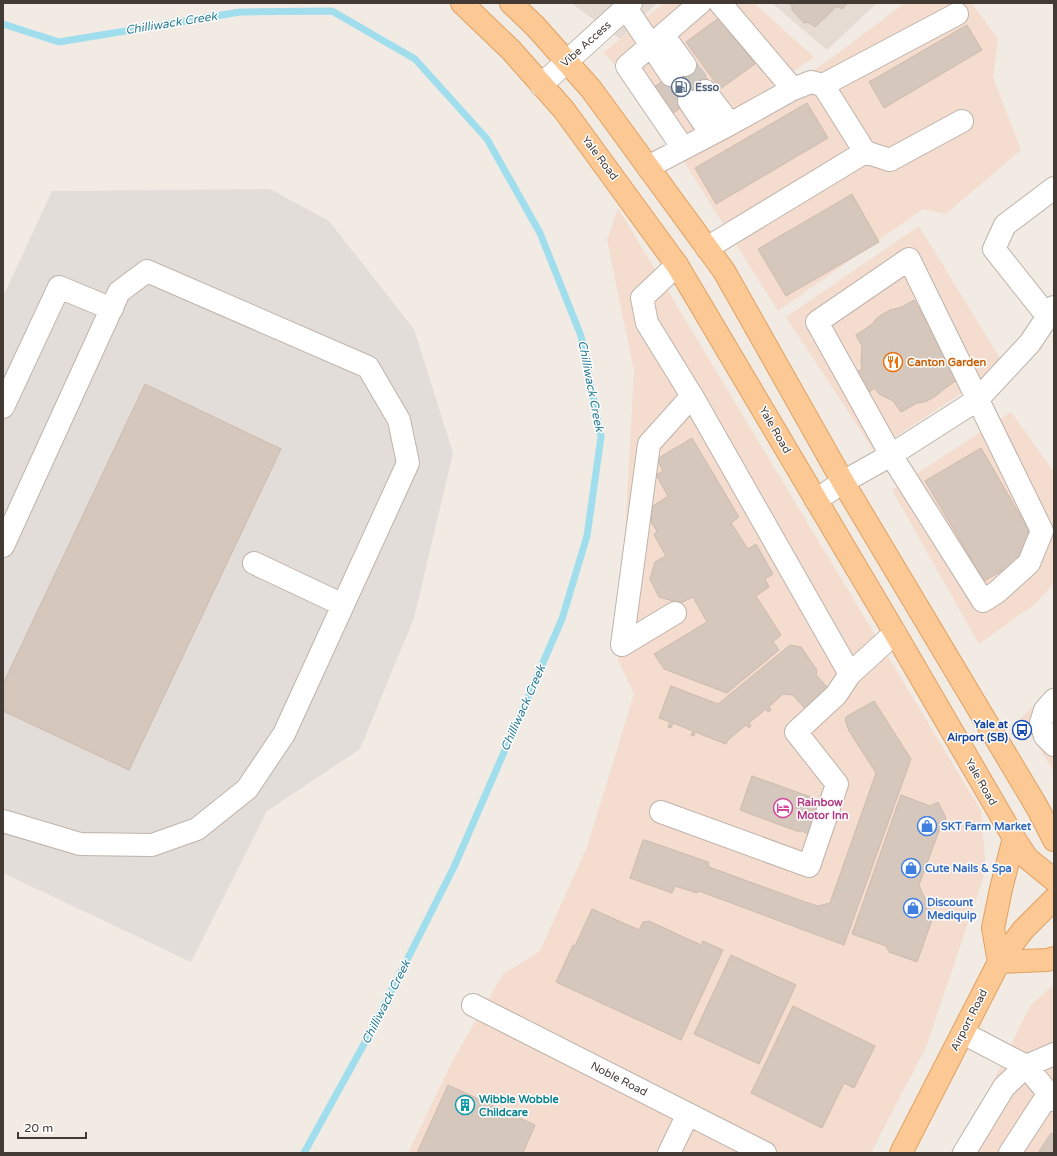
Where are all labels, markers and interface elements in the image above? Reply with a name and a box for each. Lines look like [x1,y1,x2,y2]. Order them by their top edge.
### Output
water label: Chilliwack Creek [124,9,219,37]
street label: Vibe Access [558,18,614,70]
fuel station icon: Esso [670,76,692,98]
place label: Esso [695,81,720,94]
street label: Yale Road [579,133,621,183]
water label: Chilliwack Creek [575,339,607,434]
restaurant icon: Canton Garden [882,351,904,373]
place label: Canton Garden [907,356,986,369]
street label: Yale Road [756,404,794,456]
water label: Chilliwack Creek [498,662,549,753]
place label: Yale at Airport (SB) [947,718,1009,745]
bus stop icon: Yale at Airport (SB) [1011,719,1033,741]
street label: Yale Road [962,756,1000,808]
place label: Rainbow Motor Inn [797,796,849,822]
hotel icon: Rainbow Motor Inn [772,797,794,819]
shop icon: SKT Farm Market [916,815,938,837]
place label: SKT Farm Market [941,820,1032,833]
shop icon: Cute Nails & Spa [900,857,922,879]
place label: Cute Nails & Spa [925,862,1012,876]
place label: Discount Mediquip [927,896,977,923]
shop icon: Discount Mediquip [902,897,924,919]
water label: Chilliwack Creek [359,956,414,1046]
street label: Airport Road [948,987,990,1053]
street label: Noble Road [589,1059,650,1099]
place label: Wibble Wobble Childcare [479,1093,559,1119]
building icon: Wibble Wobble Childcare [454,1094,476,1116]
scale bar [18,1114,86,1140]
text: 20 m [24,1121,53,1135]

